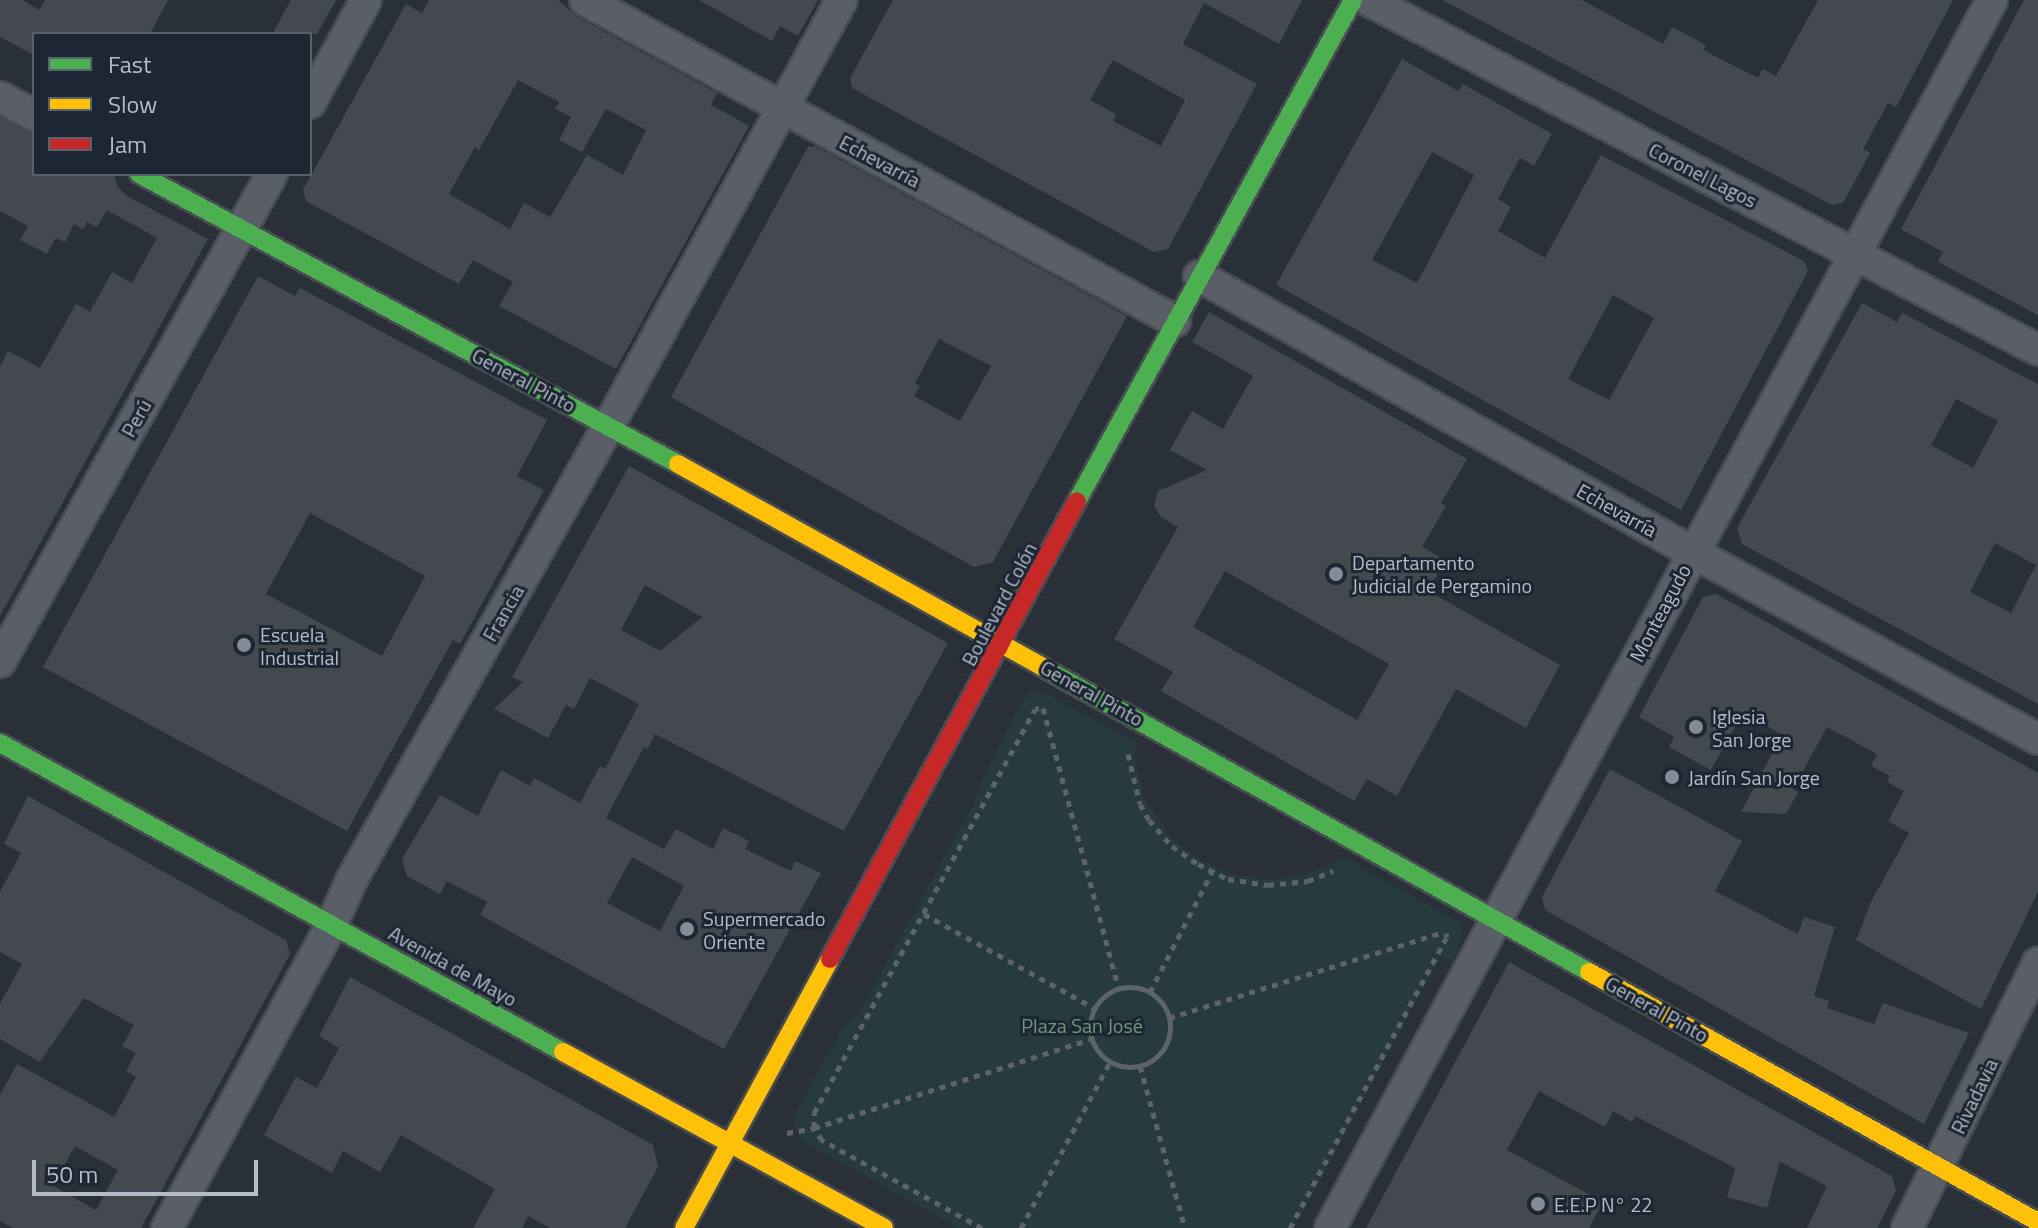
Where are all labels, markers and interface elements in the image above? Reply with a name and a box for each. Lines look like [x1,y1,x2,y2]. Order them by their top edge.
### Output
legend [32,32,312,176]
text: Fast [108,46,151,82]
text: Slow [108,86,157,122]
text: Jam [108,126,147,162]
street label: Echevarría [836,130,924,192]
street label: Coronel Lagos [1645,137,1761,213]
street label: General Pinto [468,343,580,417]
street label: Perú [116,395,156,441]
street label: Echevarría [1573,478,1661,542]
street label: Boulevard Colón [956,538,1042,670]
place label: Departamento Judicial de Pergamino [1352,550,1532,597]
street label: Monteagudo [1624,560,1696,666]
marker: Departamento Judicial de Pergamino [1327,565,1345,583]
street label: Francia [477,581,529,645]
place label: Escuela Industrial [260,622,339,669]
marker: Escuela Industrial [235,636,253,654]
street label: General Pinto [1036,655,1148,731]
place label: Iglesia San Jorge [1712,704,1791,751]
marker: Iglesia San Jorge [1687,718,1705,736]
place label: Jardín San Jorge [1688,765,1820,789]
marker: Jardín San Jorge [1663,768,1681,786]
place label: Supermercado Oriente [703,906,825,953]
marker: Supermercado Oriente [678,920,696,938]
street label: Avenida de Mayo [385,921,521,1011]
street label: General Pinto [1601,971,1713,1047]
park label: Plaza San José [1021,1013,1143,1037]
street label: Rivadavia [1946,1054,2002,1138]
scale bar [36,1144,262,1194]
text: 50 m [46,1156,98,1192]
place label: E.E.P N° 22 [1554,1192,1653,1216]
marker: E.E.P N° 22 [1529,1195,1547,1213]

